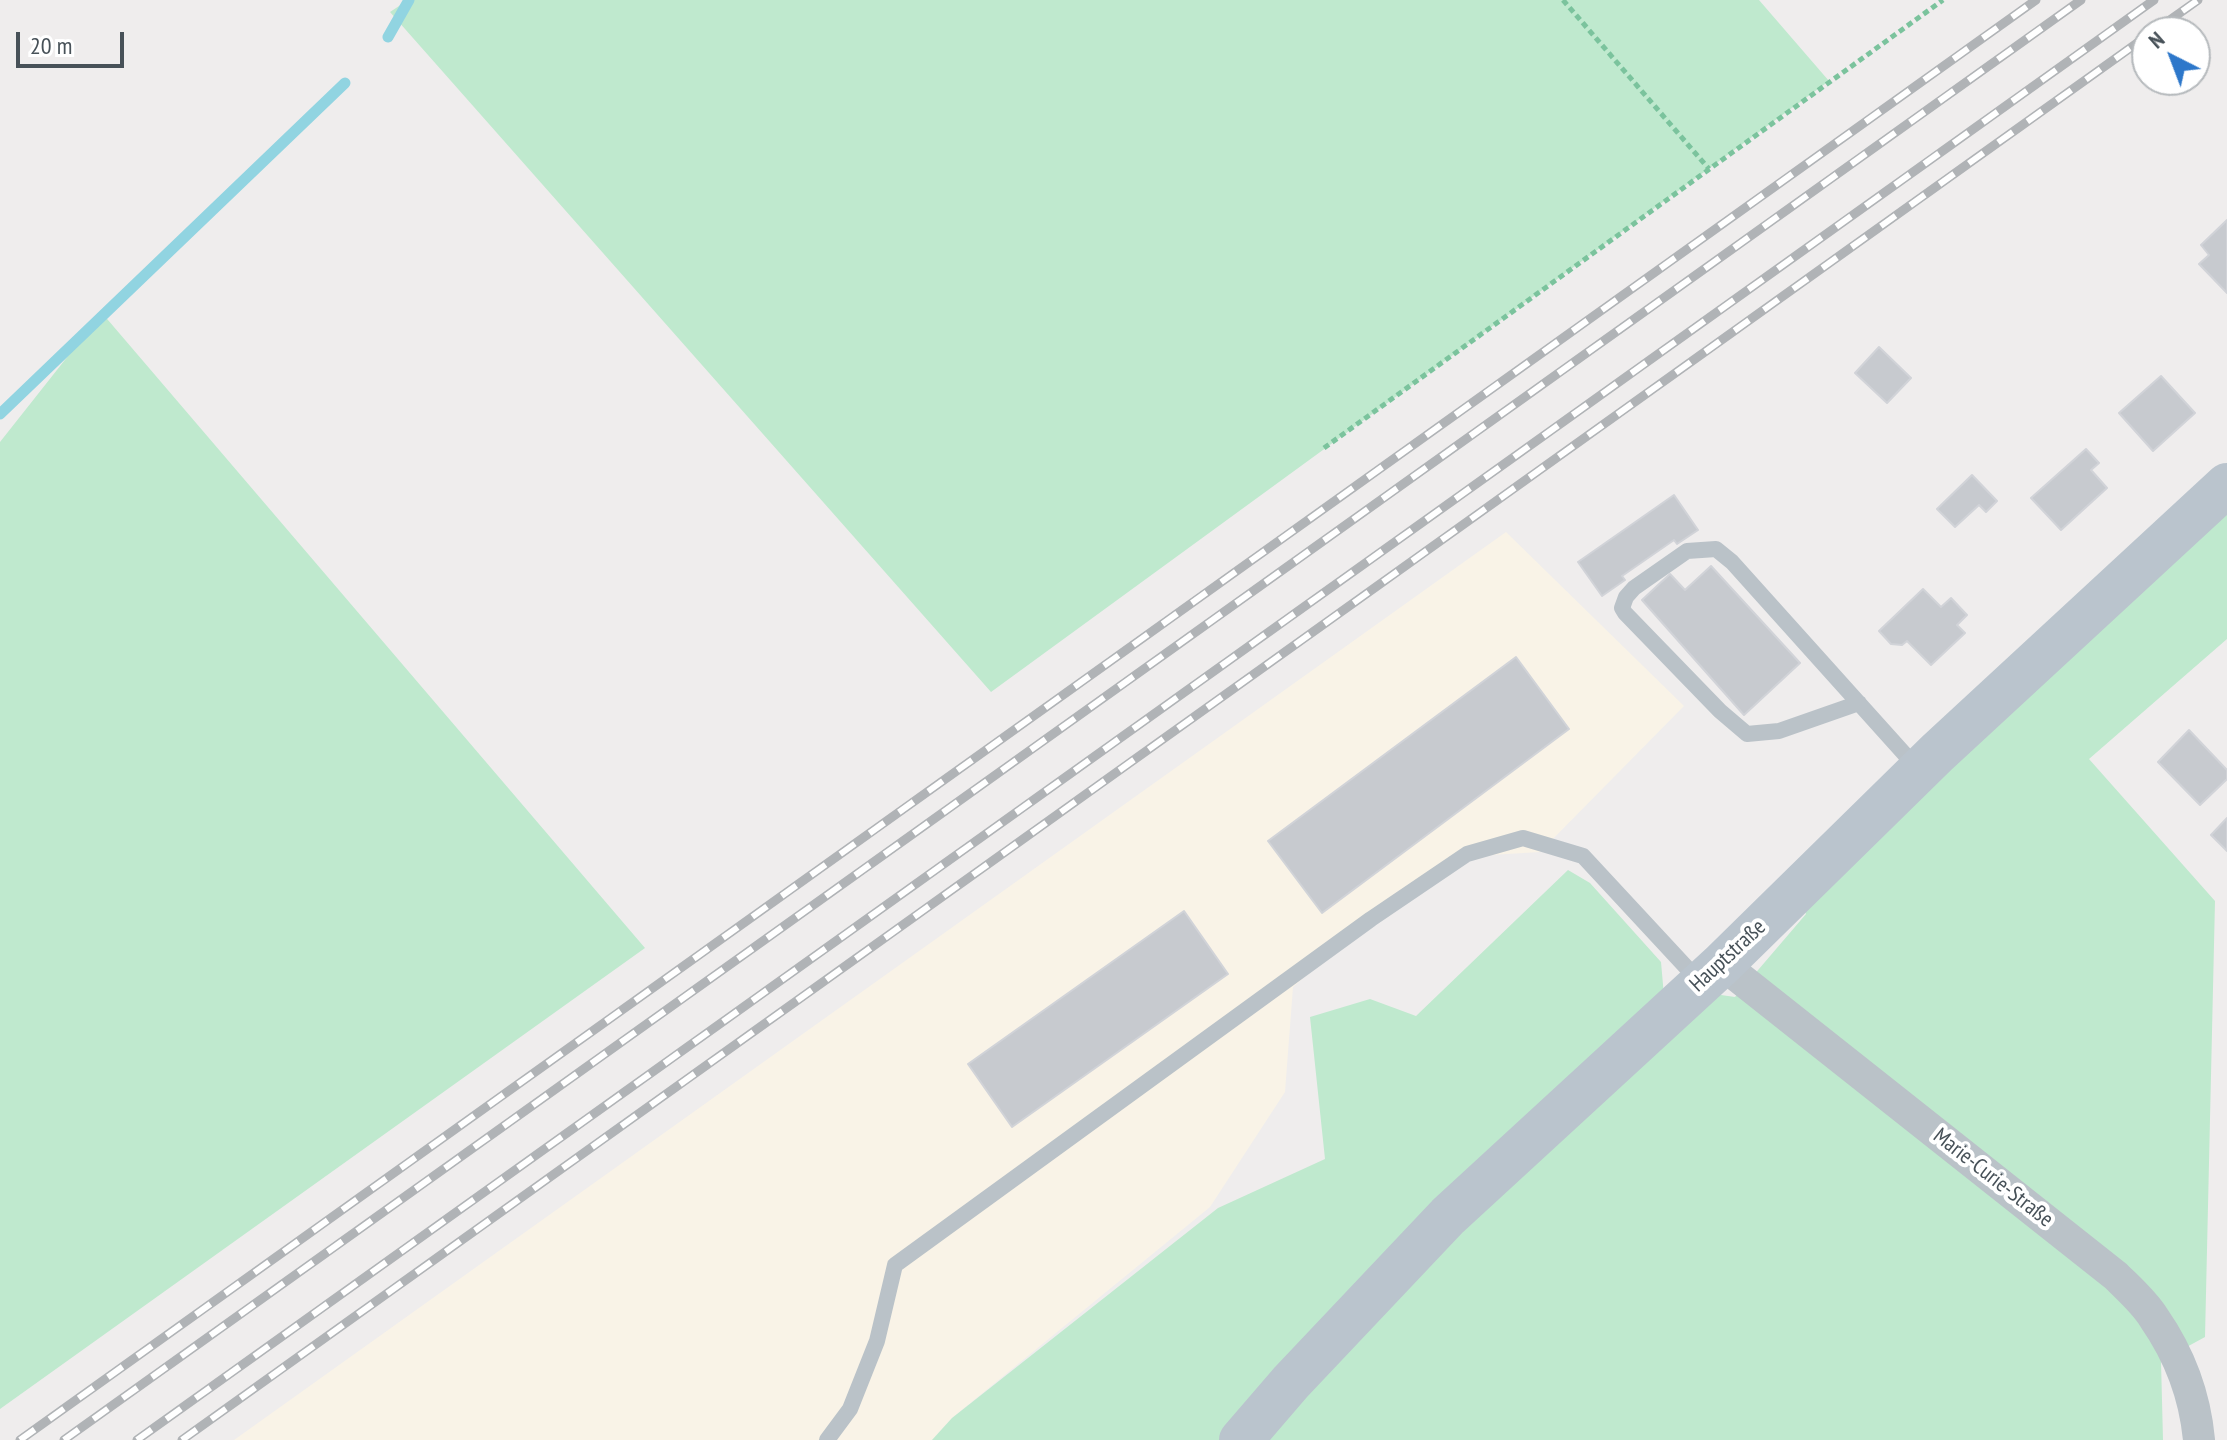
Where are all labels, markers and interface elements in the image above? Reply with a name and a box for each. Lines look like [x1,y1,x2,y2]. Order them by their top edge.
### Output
scale bar [20,16,128,66]
north arrow [2131,16,2211,96]
text: N [2142,25,2170,54]
text: 20 m [30,30,72,61]
street label: Hauptstraße [1685,914,1771,998]
street label: Marie-Curie-Straße [1928,1123,2058,1233]

